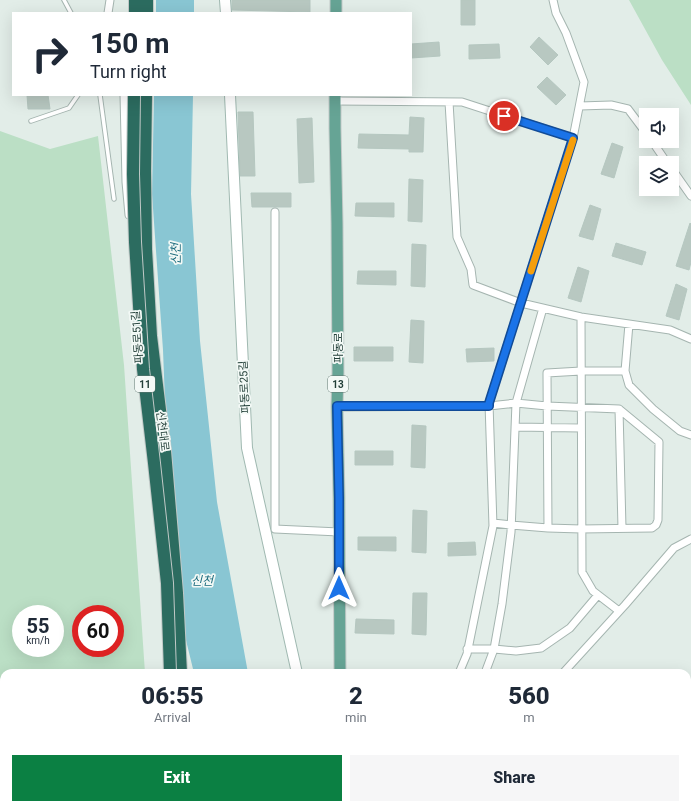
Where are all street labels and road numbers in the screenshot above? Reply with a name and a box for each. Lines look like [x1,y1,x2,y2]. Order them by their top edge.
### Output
street label: 파동로51길 [129,310,146,364]
street label: 파동로 [332,333,345,363]
street label: 파동로25길 [237,360,252,414]
road number: 11 [135,376,155,392]
road number: 13 [328,376,348,392]
street label: 신천대로 [154,410,171,452]

